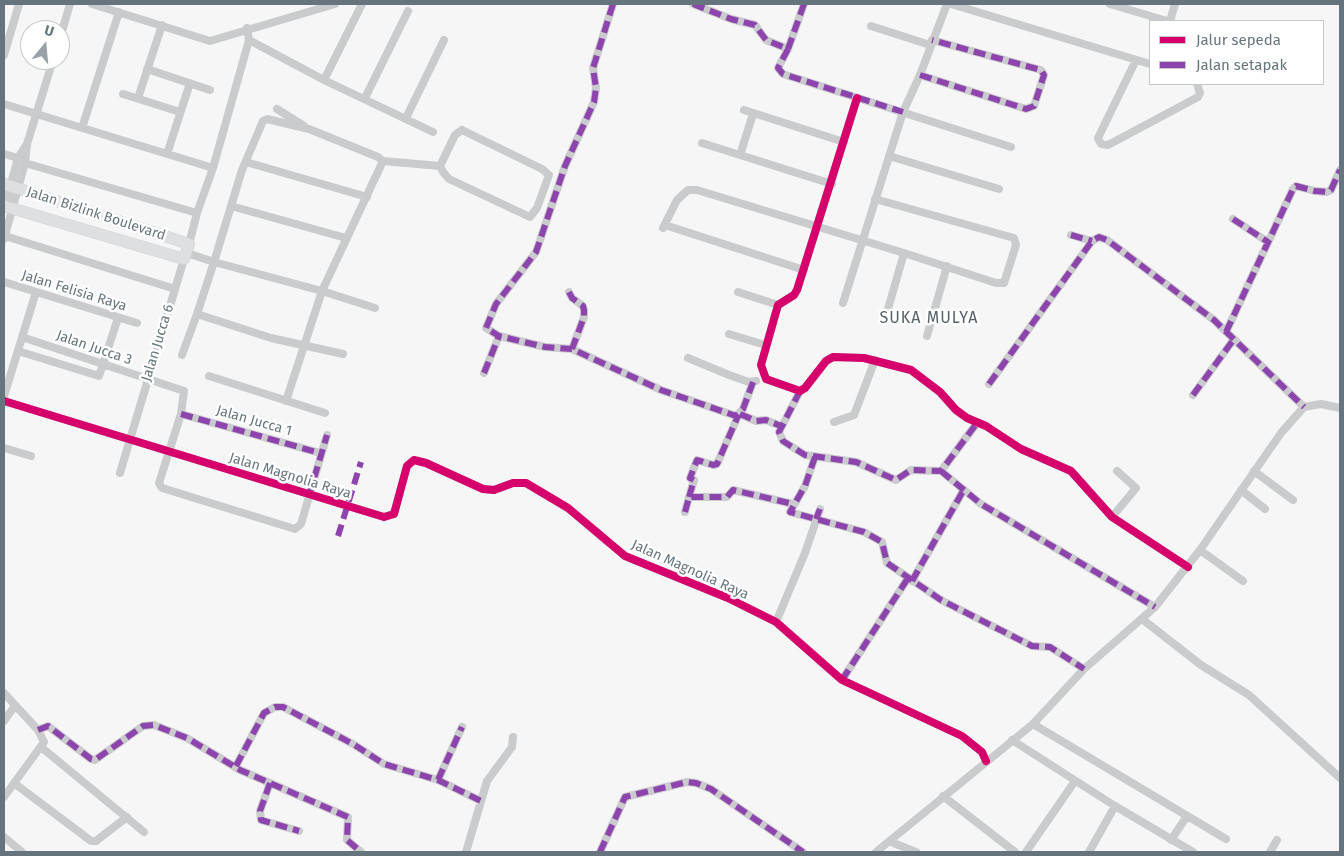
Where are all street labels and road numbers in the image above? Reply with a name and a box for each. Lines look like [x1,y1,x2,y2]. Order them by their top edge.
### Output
street label: Jalan Bizlink Boulevard [24,184,168,244]
street label: Jalan Felisia Raya [19,267,129,315]
street label: Jalan Jucca 6 [138,303,178,383]
street label: Jalan Jucca 3 [54,327,134,369]
street label: Jalan Jucca 1 [214,402,294,440]
street label: Jalan Magnolia Raya [227,449,353,503]
street label: Jalan Magnolia Raya [629,537,751,603]

